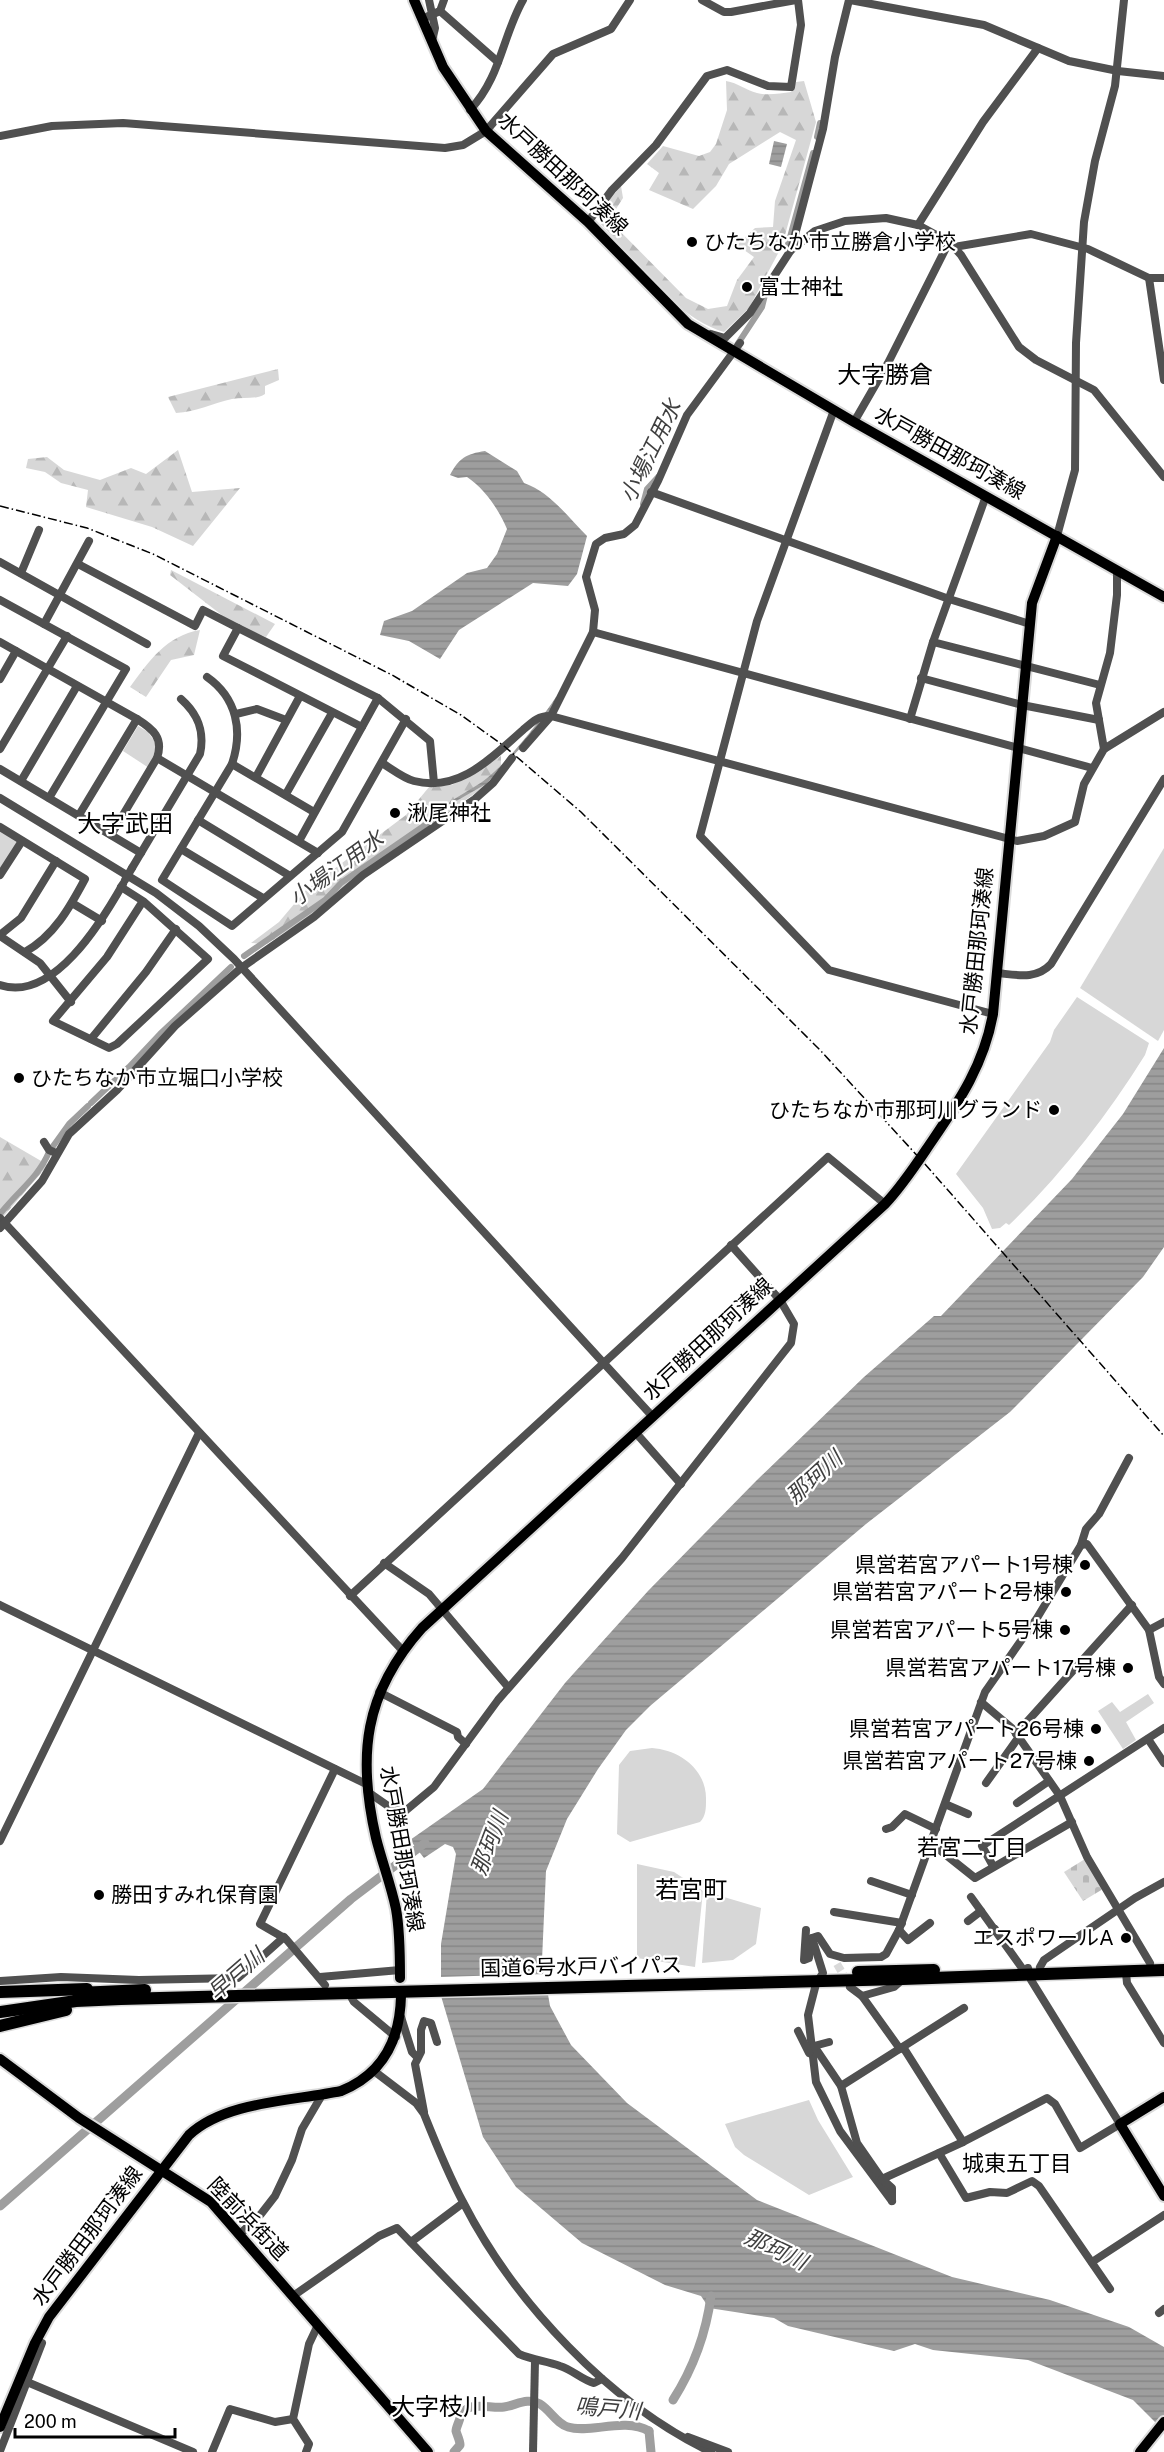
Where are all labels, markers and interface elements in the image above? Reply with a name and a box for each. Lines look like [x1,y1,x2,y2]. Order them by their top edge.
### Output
street label: 水戸勝田那珂湊線 [493,107,633,240]
place label: ひたちなか市立勝倉小学校 [704,229,956,254]
marker: ひたちなか市立勝倉小学校 [685,235,699,249]
place label: 富士神社 [759,274,843,299]
marker: 富士神社 [740,280,754,294]
district label: 大字勝倉 [837,360,933,388]
water label: 小場江用水 [614,394,687,506]
street label: 水戸勝田那珂湊線 [871,401,1030,504]
place label: 湫尾神社 [407,800,491,825]
marker: 湫尾神社 [388,806,402,820]
district label: 大字武田 [77,809,173,837]
water label: 小場江用水 [284,824,390,911]
street label: 水戸勝田那珂湊線 [955,866,998,1036]
place label: ひたちなか市立堀口小学校 [31,1065,283,1090]
marker: ひたちなか市立堀口小学校 [12,1071,26,1085]
place label: ひたちなか市那珂川グランド [769,1097,1042,1122]
marker: ひたちなか市那珂川グランド [1047,1103,1061,1117]
street label: 水戸勝田那珂湊線 [638,1272,778,1405]
water label: 那珂川 [781,1444,849,1509]
place label: 県営若宮アパート1号棟 [855,1552,1073,1577]
marker: 県営若宮アパート1号棟 [1078,1558,1092,1572]
place label: 県営若宮アパート2号棟 [832,1579,1054,1604]
marker: 県営若宮アパート2号棟 [1059,1585,1073,1599]
place label: 県営若宮アパート5号棟 [830,1617,1053,1642]
marker: 県営若宮アパート5号棟 [1058,1623,1072,1637]
place label: 県営若宮アパート17号棟 [885,1655,1116,1680]
marker: 県営若宮アパート17号棟 [1121,1661,1135,1675]
place label: 県営若宮アパート26号棟 [849,1716,1084,1741]
marker: 県営若宮アパート26号棟 [1089,1722,1103,1736]
place label: 県営若宮アパート27号棟 [842,1748,1077,1773]
marker: 県営若宮アパート27号棟 [1082,1754,1096,1768]
street label: 水戸勝田那珂湊線 [376,1764,429,1934]
water label: 那珂川 [465,1806,514,1878]
district label: 若宮二丁目 [917,1834,1027,1860]
district label: 若宮町 [655,1875,727,1903]
place label: 勝田すみれ保育園 [111,1882,279,1907]
marker: 勝田すみれ保育園 [92,1888,106,1902]
place label: エスポワールA [973,1925,1114,1950]
marker: エスポワールA [1119,1931,1133,1945]
water label: 早戸川 [203,1941,271,2005]
street label: 国道6号水戸バイパス [480,1952,682,1981]
district label: 城東五丁目 [962,2150,1072,2176]
street label: 水戸勝田那珂湊線 [26,2161,147,2310]
street label: 陸前浜街道 [203,2172,294,2265]
water label: 那珂川 [741,2223,813,2276]
district label: 大字枝川 [391,2392,487,2420]
water label: 鳴戸川 [574,2392,644,2424]
scale bar [15,2401,176,2439]
text: 200 m [24,2411,77,2432]

